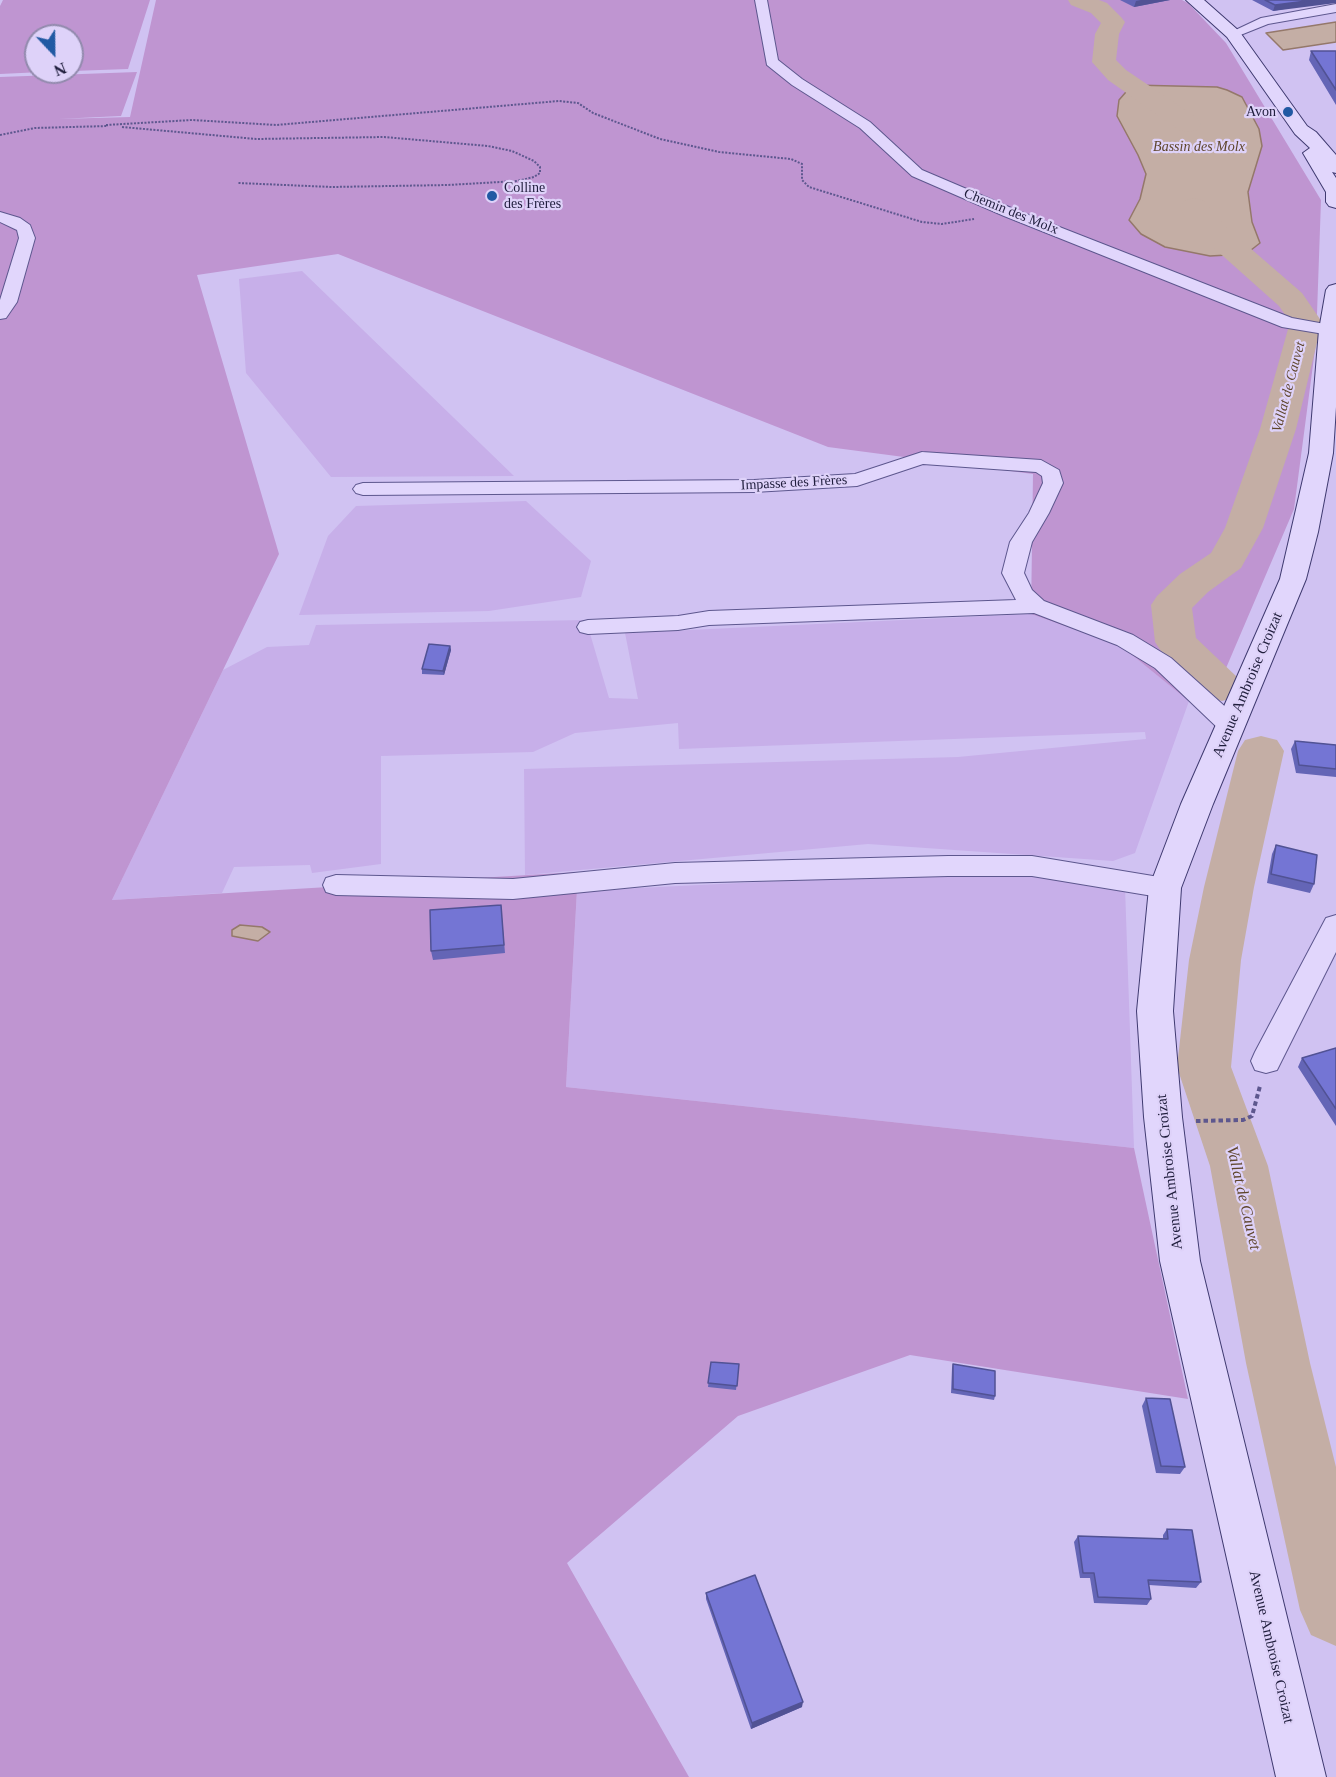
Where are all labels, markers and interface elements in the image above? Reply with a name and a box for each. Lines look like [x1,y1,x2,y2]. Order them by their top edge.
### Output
north arrow [24,24,84,84]
text: N [52,59,69,79]
place label: Avon [1246,104,1276,120]
marker: Avon [1281,105,1295,119]
water label: Bassin des Molx [1153,139,1245,155]
place label: Colline des Frères [504,180,561,212]
street label: Chemin des Molx [961,185,1061,239]
marker: Colline des Frères [485,189,499,203]
water label: Vallat de Cauvet [1269,340,1309,434]
street label: Impasse des Frères [740,472,848,494]
street label: Avenue Ambroise Croizat [1209,610,1287,760]
street label: Avenue Ambroise Croizat [1153,1093,1187,1251]
water label: Vallat de Cauvet [1222,1144,1264,1252]
street label: Avenue Ambroise Croizat [1245,1569,1297,1725]

